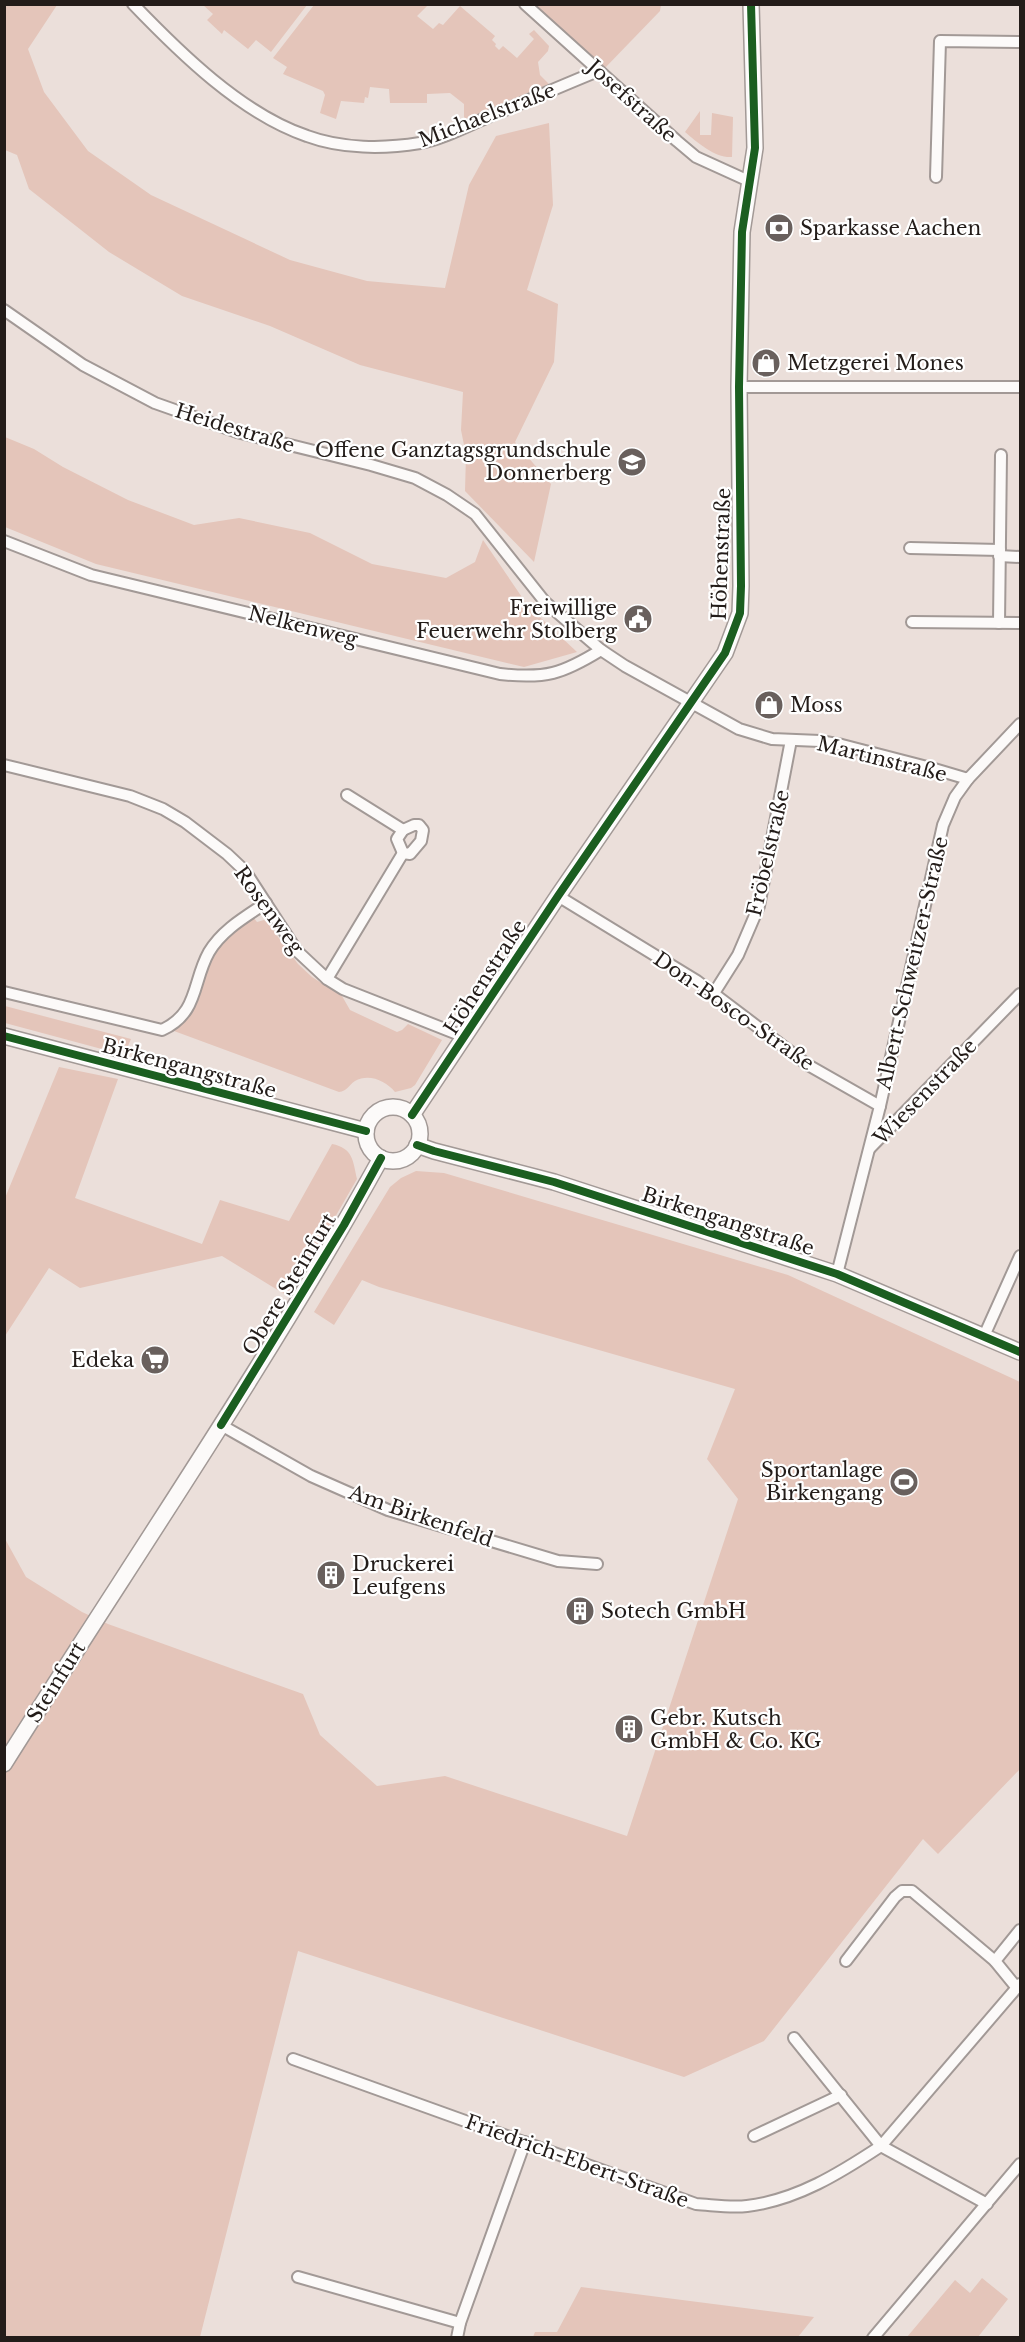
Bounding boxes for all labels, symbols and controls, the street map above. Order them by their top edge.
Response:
street label: Josefstraße [580,53,681,147]
street label: Michaelstraße [415,78,559,152]
bank icon: Sparkasse Aachen [763,212,795,244]
place label: Sparkasse Aachen [800,216,981,240]
shop icon: Metzgerei Mones [750,347,782,379]
place label: Metzgerei Mones [787,351,964,375]
street label: Heidestraße [172,398,298,458]
place label: Offene Ganztagsgrundschule Donnerberg [315,438,612,485]
school or university icon: Offene Ganztagsgrundschule Donnerberg [616,446,648,478]
street label: Höhenstraße [707,487,735,621]
place label: Freiwillige Feuerwehr Stolberg [416,596,618,643]
street label: Nelkenweg [246,601,361,651]
public building icon: Freiwillige Feuerwehr Stolberg [622,603,654,635]
shop icon: Moss [753,689,785,721]
place label: Moss [790,693,843,717]
street label: Martinstraße [815,731,949,787]
street label: Fröbelstraße [742,787,794,919]
street label: Albert-Schweitzer-Straße [871,834,953,1093]
street label: Rosenweg [229,861,309,959]
street label: Höhenstraße [439,915,531,1039]
street label: Don-Bosco-Straße [649,947,819,1075]
street label: Birkengangstraße [99,1033,279,1103]
street label: Wiesenstraße [868,1034,982,1151]
street label: Birkengangstraße [639,1182,817,1260]
street label: Obere Steinfurt [237,1208,341,1359]
supermarket icon: Edeka [139,1344,171,1376]
place label: Edeka [71,1348,135,1372]
place label: Sportanlage Birkengang [761,1458,884,1505]
sports icon: Sportanlage Birkengang [888,1466,920,1498]
street label: Am Birkenfeld [345,1480,496,1552]
place label: Druckerei Leufgens [352,1552,454,1599]
building icon: Druckerei Leufgens [315,1559,347,1591]
building icon: Sotech GmbH [564,1595,596,1627]
place label: Sotech GmbH [601,1599,746,1623]
street label: Steinfurt [22,1637,91,1727]
place label: Gebr. Kutsch GmbH & Co. KG [650,1706,821,1753]
building icon: Gebr. Kutsch GmbH & Co. KG [613,1713,645,1745]
street label: Friedrich-Ebert-Straße [462,2109,692,2213]

